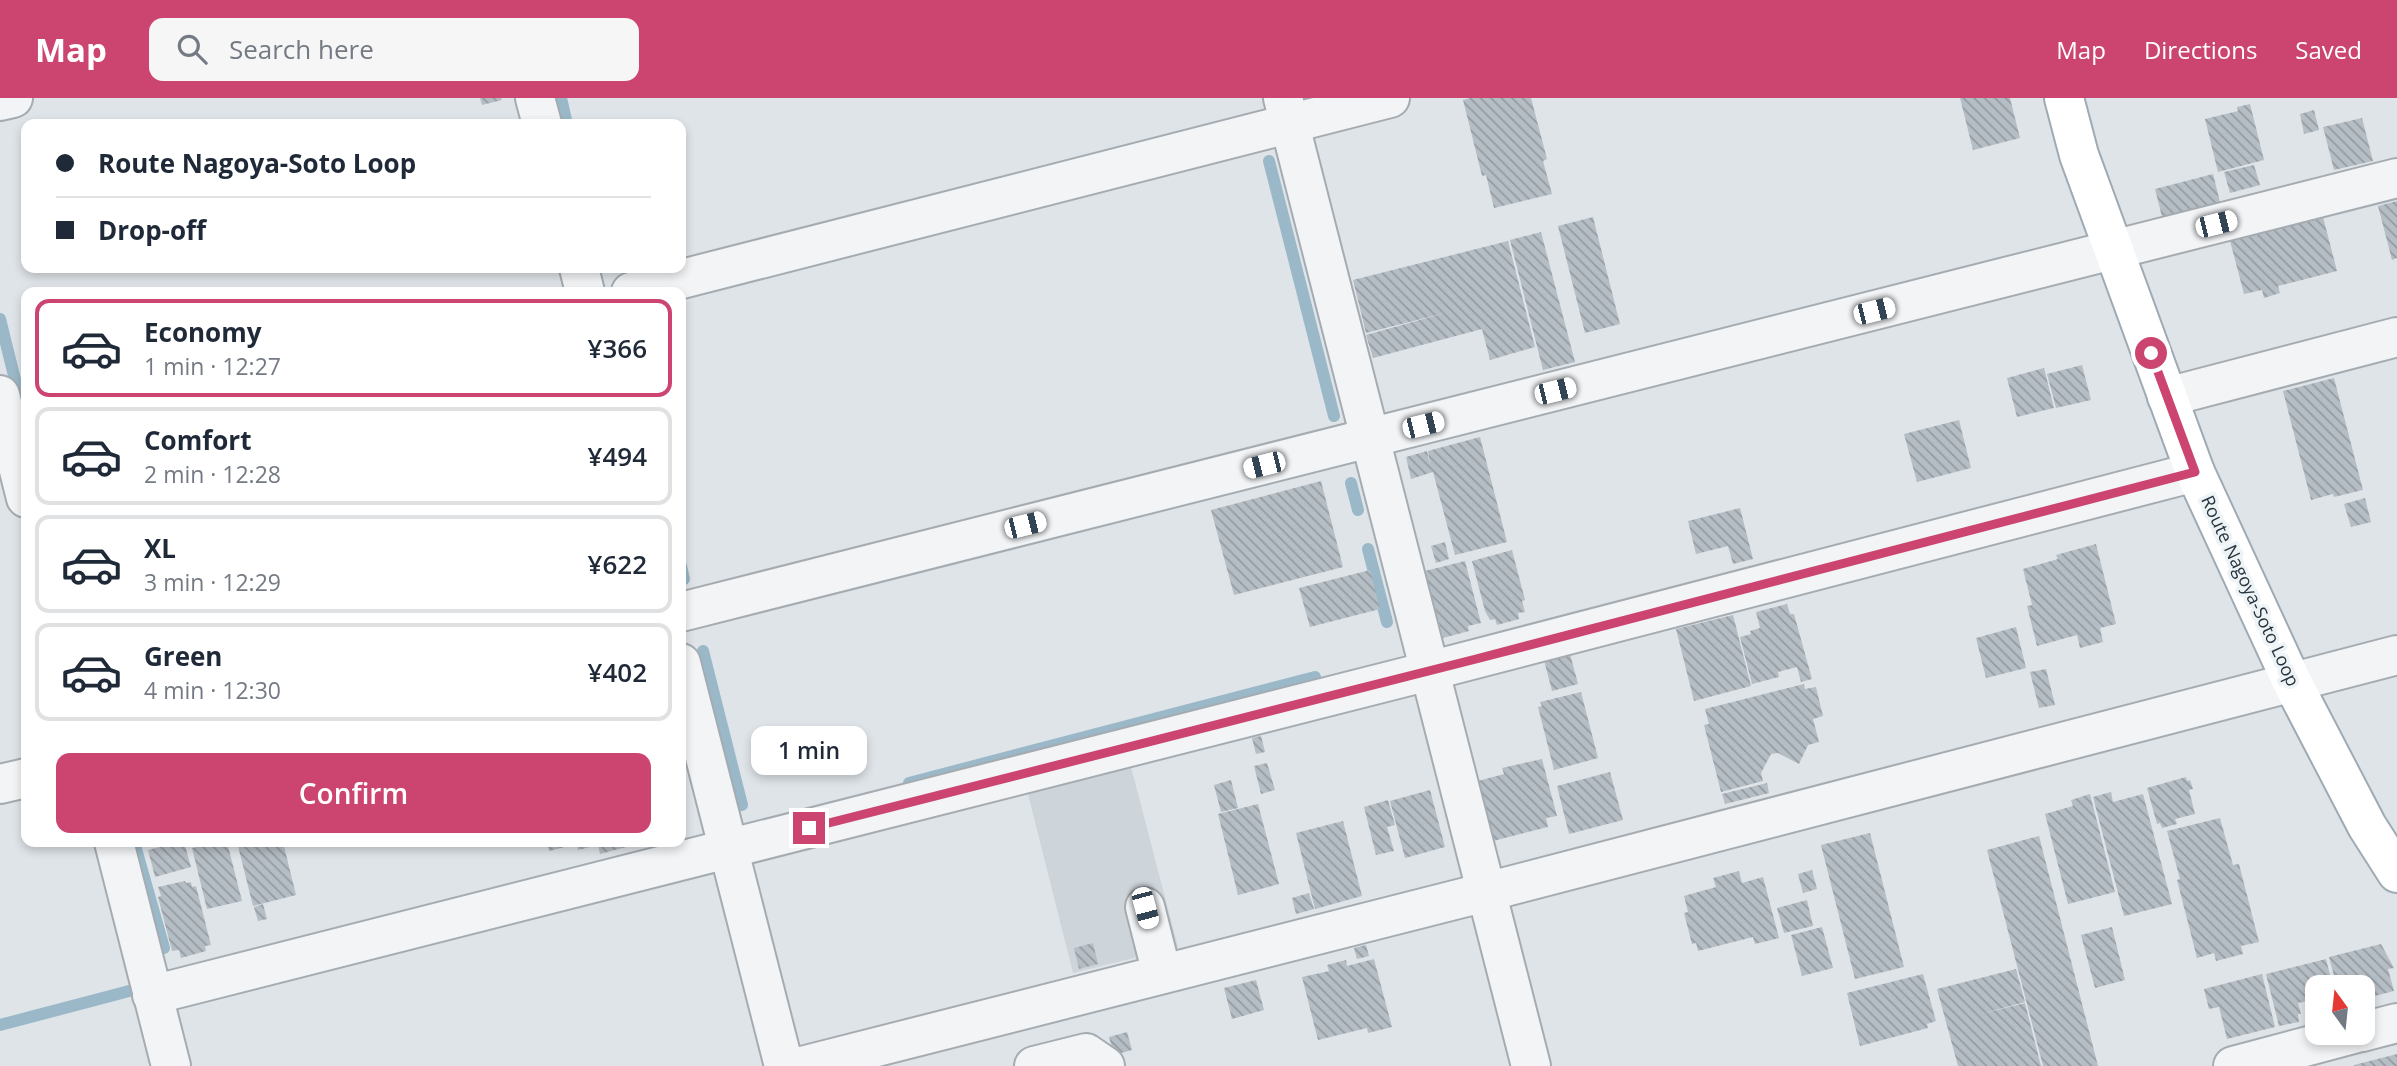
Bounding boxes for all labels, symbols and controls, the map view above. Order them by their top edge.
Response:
search box [149,18,639,81]
text: Map [35,27,107,72]
icon: search [173,30,211,68]
text: Search here [229,31,374,67]
text: Map [2056,33,2106,66]
text: Directions [2144,33,2257,66]
text: Saved [2295,33,2362,66]
text: Route Nagoya-Soto Loop [98,145,416,181]
car [2194,209,2239,239]
text: Drop-off [98,212,206,248]
car [1852,296,1897,326]
text: Economy [144,314,262,350]
icon: car [60,317,123,380]
text: ¥366 [588,330,647,366]
route start [2135,337,2167,369]
text: 1 min · 12:27 [144,350,281,382]
car [1533,376,1578,406]
car [1401,410,1446,440]
text: Comfort [144,422,251,458]
icon: car [60,425,123,488]
text: ¥494 [588,438,647,474]
car [1242,450,1287,480]
text: 2 min · 12:28 [144,458,281,490]
street label: Route Nagoya-Soto Loop [2196,491,2306,690]
car [1003,510,1048,540]
text: XL [144,530,176,566]
icon: car [60,533,123,596]
text: ¥622 [588,546,647,582]
text: 3 min · 12:29 [144,566,281,598]
text: Green [144,638,222,674]
icon: car [60,641,123,704]
text: ¥402 [588,654,647,690]
text: 4 min · 12:30 [144,674,281,706]
callout: 1 min [751,726,867,776]
text: 1 min [778,734,840,766]
button: Confirm [56,753,651,833]
route end [793,812,825,844]
car [1130,885,1161,931]
north arrow [2305,975,2375,1045]
map controls [2305,975,2375,1045]

